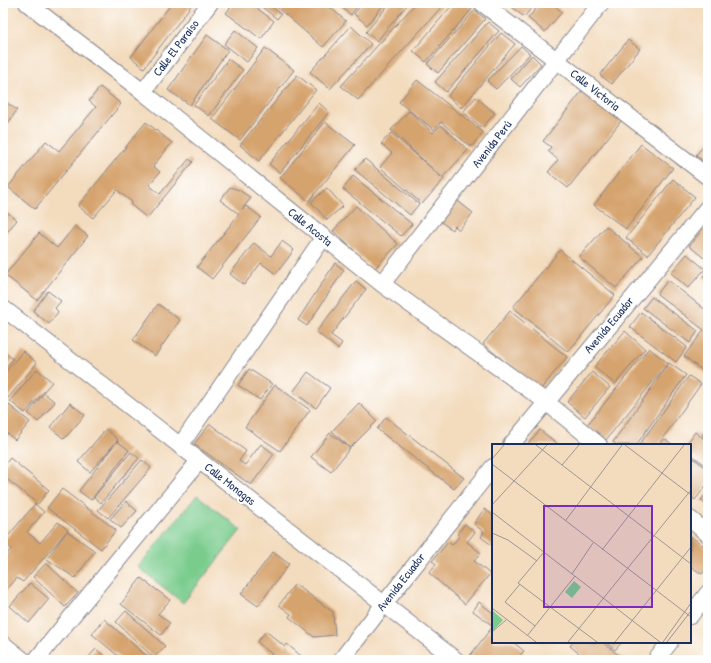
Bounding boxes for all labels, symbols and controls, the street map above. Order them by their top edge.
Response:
street label: Calle El Paraiso [149,16,203,80]
street label: Calle Victoria [567,65,624,115]
street label: Avenida Perú [468,116,516,171]
street label: Calle Acosta [284,203,336,250]
street label: Avenida Ecuador [580,292,638,357]
inset map [492,444,691,643]
street label: Calle Monagas [201,458,260,509]
street label: Avenida Ecuador [373,549,429,614]

